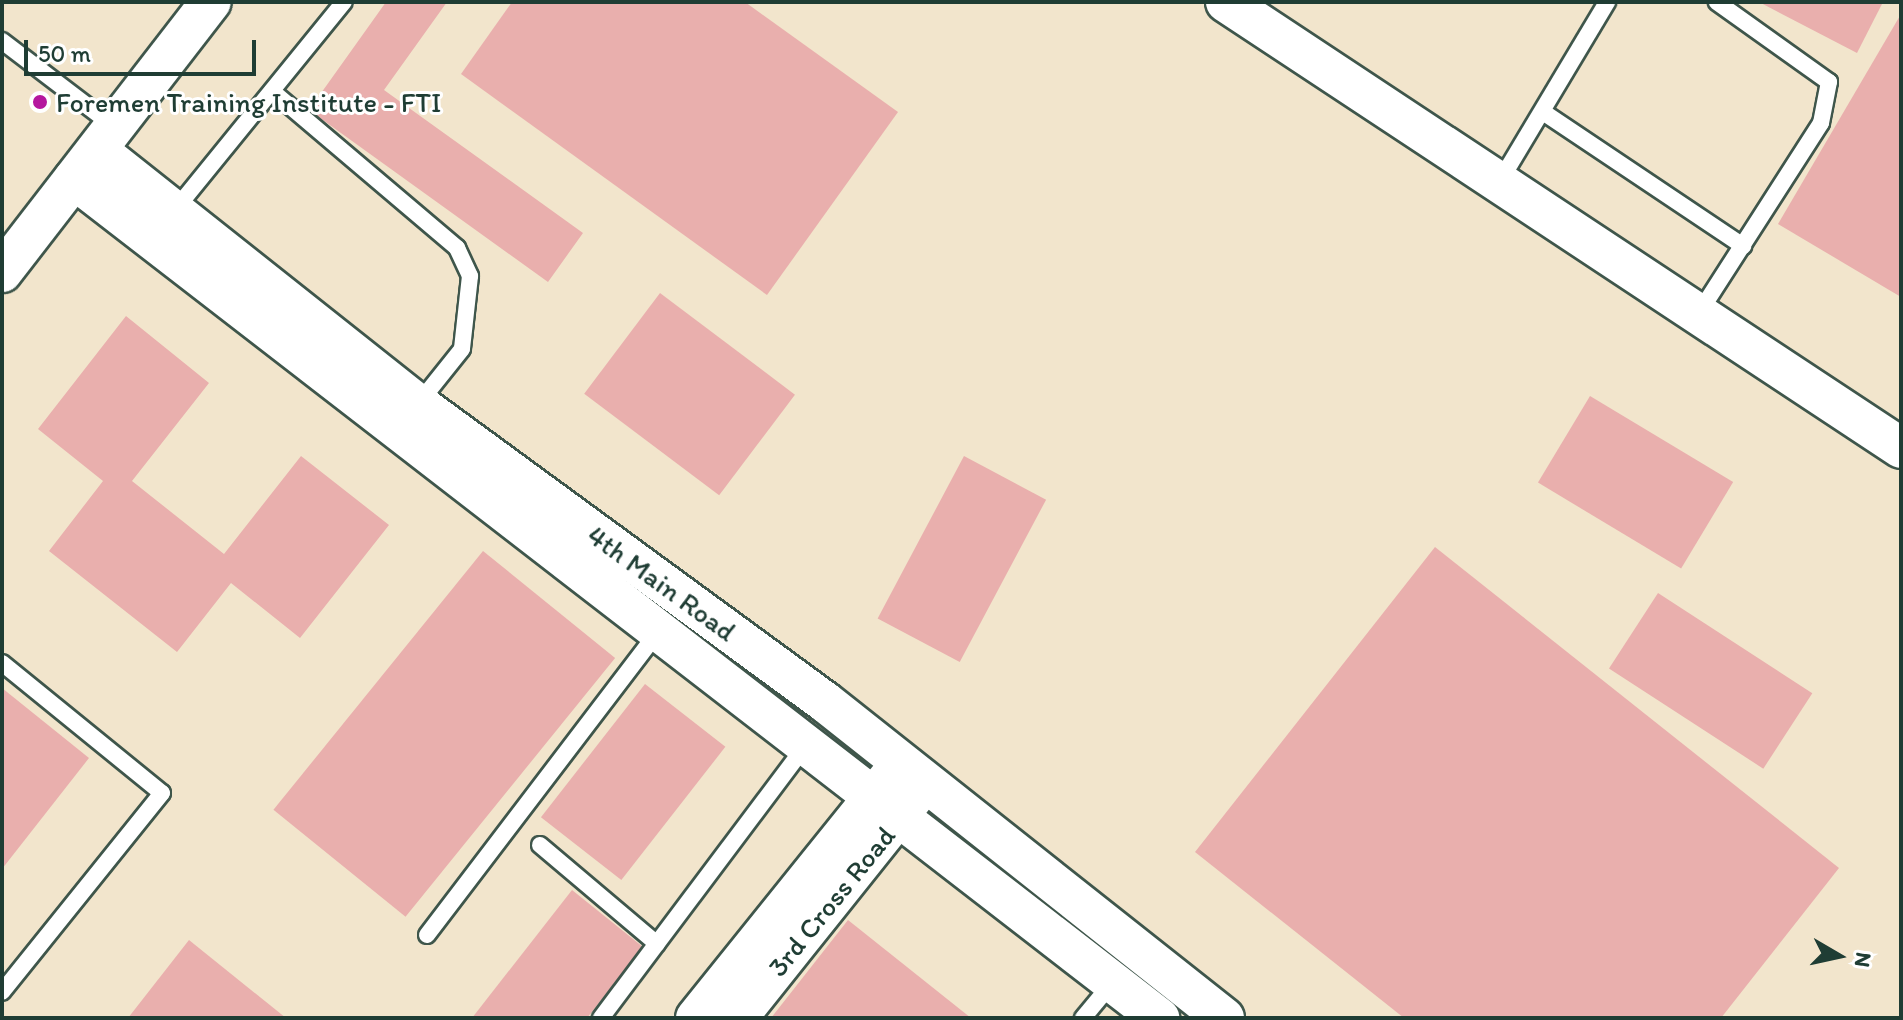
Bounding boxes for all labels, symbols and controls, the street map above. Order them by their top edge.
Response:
scale bar [28,24,260,74]
text: 50 m [38,39,91,68]
place label: Foremen Training Institute - FTI [56,85,442,119]
marker: Foremen Training Institute - FTI [31,93,49,111]
street label: 4th Main Road [582,518,742,648]
street label: 3rd Cross Road [761,820,901,982]
north arrow [1799,916,1879,996]
text: N [1849,950,1878,969]

